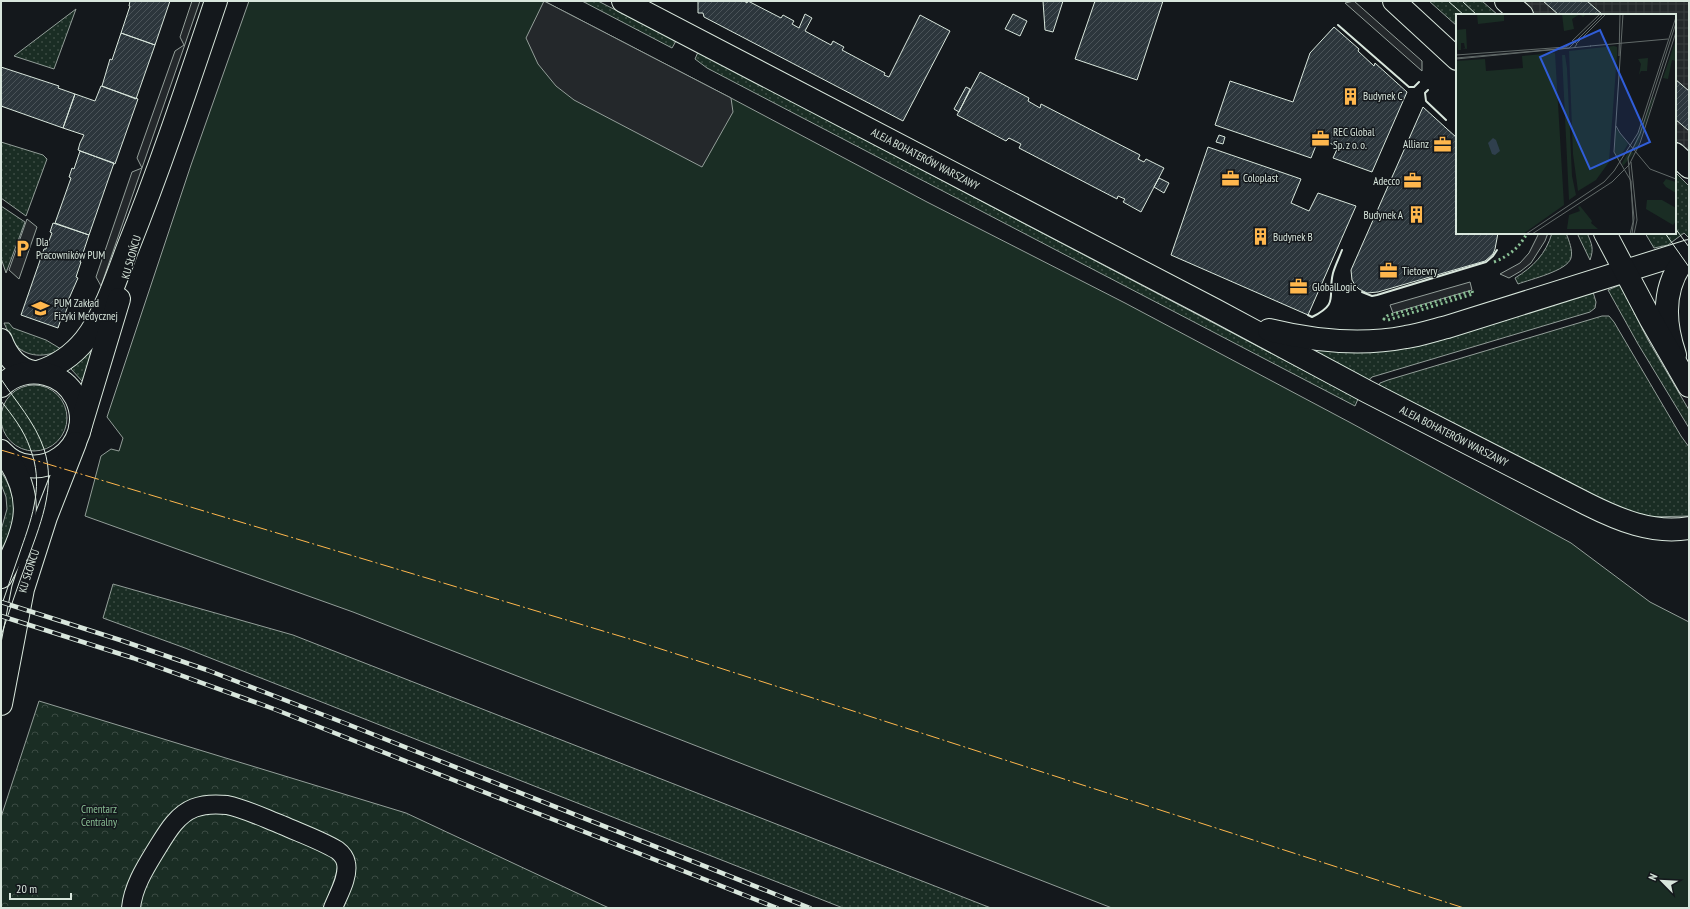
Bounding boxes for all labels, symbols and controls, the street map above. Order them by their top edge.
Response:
inset map [1456,14,1676,234]
building icon: Budynek C [1340,86,1360,106]
place label: Budynek C [1363,89,1403,103]
street label: ALEJA BOHATERÓW WARSZAWY [869,125,982,193]
place label: REC Global Sp. z o. o. [1333,125,1375,152]
office icon: REC Global Sp. z o. o. [1310,128,1330,148]
office icon: Allianz [1432,134,1452,154]
place label: Allianz [1403,137,1429,151]
office icon: Coloplast [1220,168,1240,188]
place label: Coloplast [1243,171,1278,185]
office icon: Adecco [1403,171,1423,191]
place label: Adecco [1373,174,1400,188]
building icon: Budynek A [1406,205,1426,225]
place label: Budynek A [1364,208,1404,222]
building icon: Budynek B [1250,227,1270,247]
place label: Budynek B [1273,230,1313,244]
street label: KU SŁOŃCU [118,233,144,281]
place label: Dla Pracowników PUM [36,235,105,262]
parking icon: Dla Pracowników PUM [13,238,33,258]
office icon: Tietoevry [1379,261,1399,281]
place label: Tietoevry [1402,264,1438,278]
office icon: GlobalLogic [1289,277,1309,297]
place label: GlobalLogic [1312,280,1356,294]
place label: PUM Zakład Fizyki Medycznej [54,296,118,323]
school or university icon: PUM Zakład Fizyki Medycznej [31,299,51,319]
street label: ALEJA BOHATERÓW WARSZAWY [1397,402,1511,470]
street label: KU SŁOŃCU [15,547,42,594]
park label: Cmentarz Centralny [81,802,118,829]
north arrow [1642,861,1682,901]
text: N [1645,871,1660,882]
scale bar [10,875,71,901]
text: 20 m [16,881,37,896]

